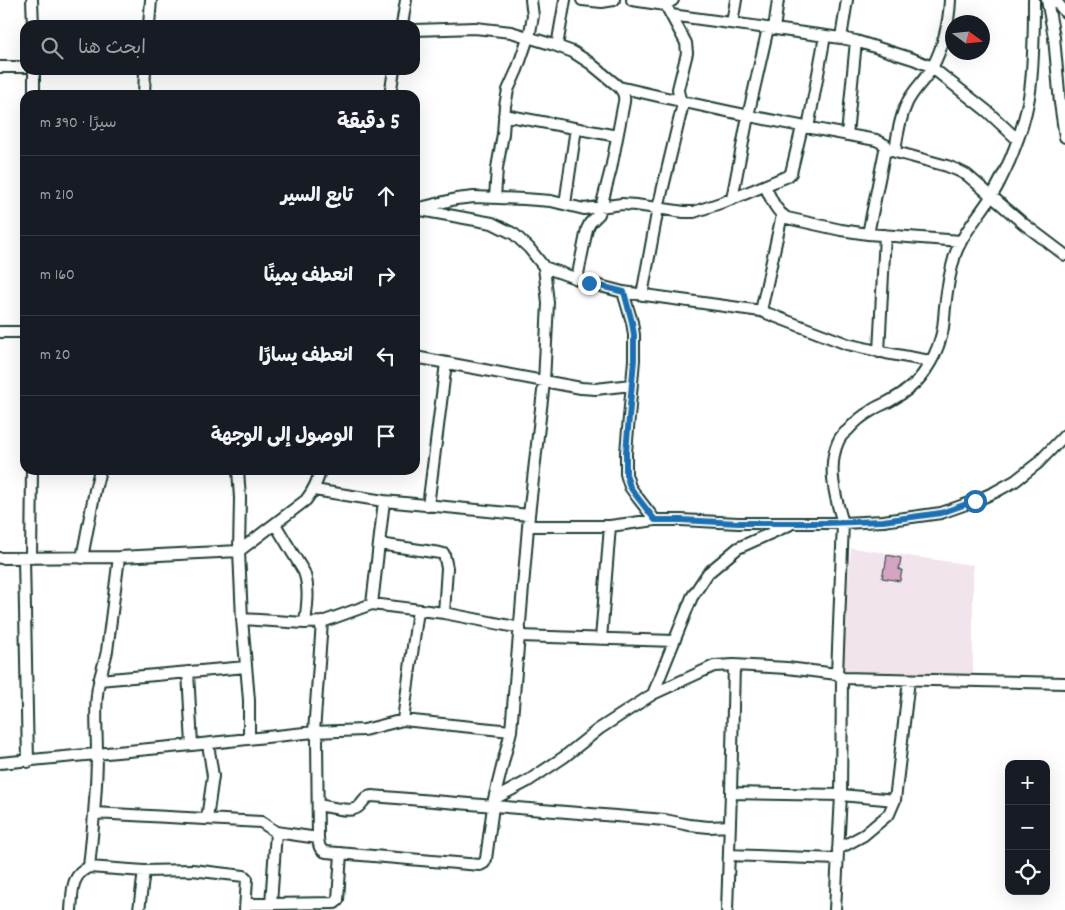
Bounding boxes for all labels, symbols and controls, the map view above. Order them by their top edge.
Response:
north arrow [945,15,990,60]
search box [20,20,420,75]
icon: search [38,34,66,62]
text: ابحث هنا [78,36,146,63]
text: 5 دقيقة [337,109,400,139]
text: سيرًا · 390 m [40,112,117,135]
icon: ahead [372,182,400,210]
text: 210 m [40,184,74,207]
text: تابع السير [281,184,353,211]
icon: right [372,262,400,290]
text: 160 m [40,264,75,287]
text: انعطف يمينًا [264,264,353,291]
route end [578,272,601,295]
icon: left [372,342,400,370]
text: 20 m [40,344,70,367]
text: انعطف يسارًا [259,344,353,371]
icon: arrive [372,422,400,450]
text: الوصول إلى الوجهة [211,424,353,451]
route start [964,490,987,513]
map controls [1005,760,1050,895]
button: + [1005,760,1050,805]
button: − [1005,805,1050,850]
button: locate [1005,850,1050,895]

